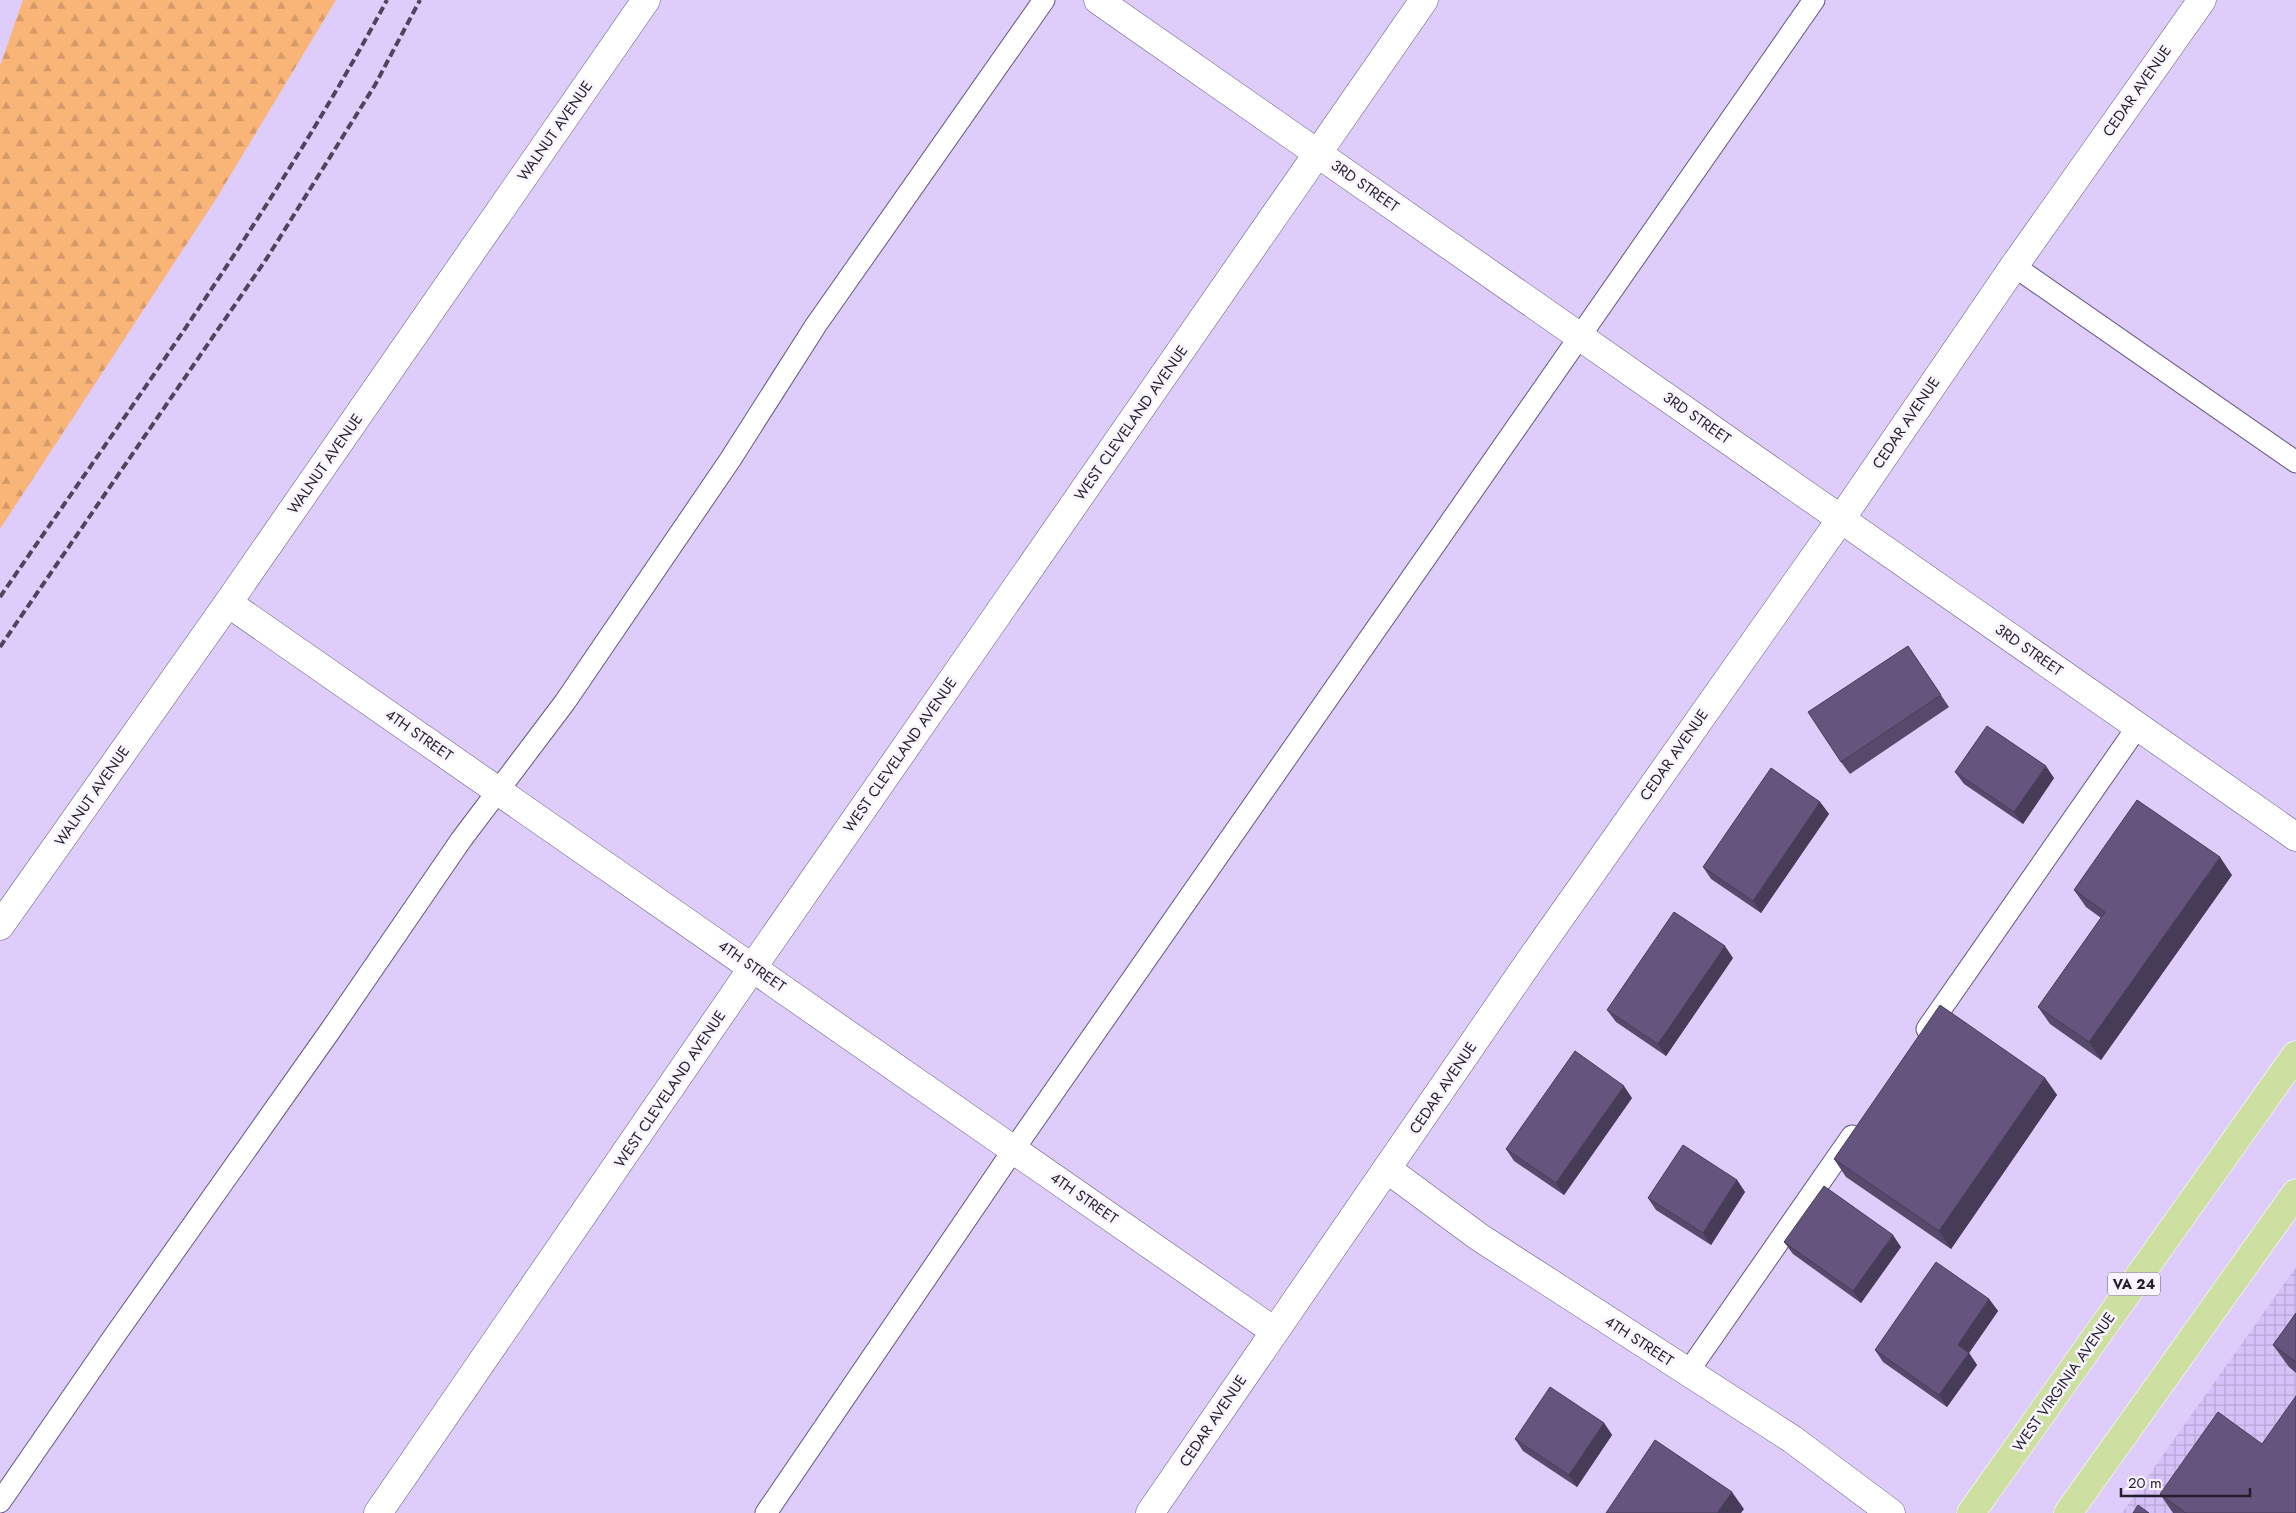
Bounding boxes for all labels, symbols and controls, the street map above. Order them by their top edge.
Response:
street label: CEDAR AVENUE [2097,41,2177,141]
street label: WALNUT AVENUE [512,76,598,186]
street label: 3RD STREET [1327,155,1403,217]
street label: WEST CLEVELAND AVENUE [1069,341,1193,505]
street label: CEDAR AVENUE [1867,373,1945,473]
street label: 3RD STREET [1659,387,1735,449]
street label: WALNUT AVENUE [282,409,368,519]
street label: 3RD STREET [1991,619,2067,681]
street label: WEST CLEVELAND AVENUE [838,673,962,837]
street label: 4TH STREET [381,704,457,766]
street label: CEDAR AVENUE [1634,705,1714,805]
street label: WALNUT AVENUE [49,741,135,851]
street label: 4TH STREET [714,935,790,997]
street label: WEST CLEVELAND AVENUE [609,1006,731,1172]
street label: CEDAR AVENUE [1404,1038,1482,1138]
street label: 4TH STREET [1046,1167,1122,1229]
road number: VA 24 [2108,1272,2160,1296]
street label: WEST VIRGINIA AVENUE [2007,1308,2121,1456]
street label: 4TH STREET [1600,1311,1678,1371]
street label: CEDAR AVENUE [1174,1371,1252,1471]
scale bar [2121,1466,2250,1498]
text: 20 m [2128,1472,2162,1494]

